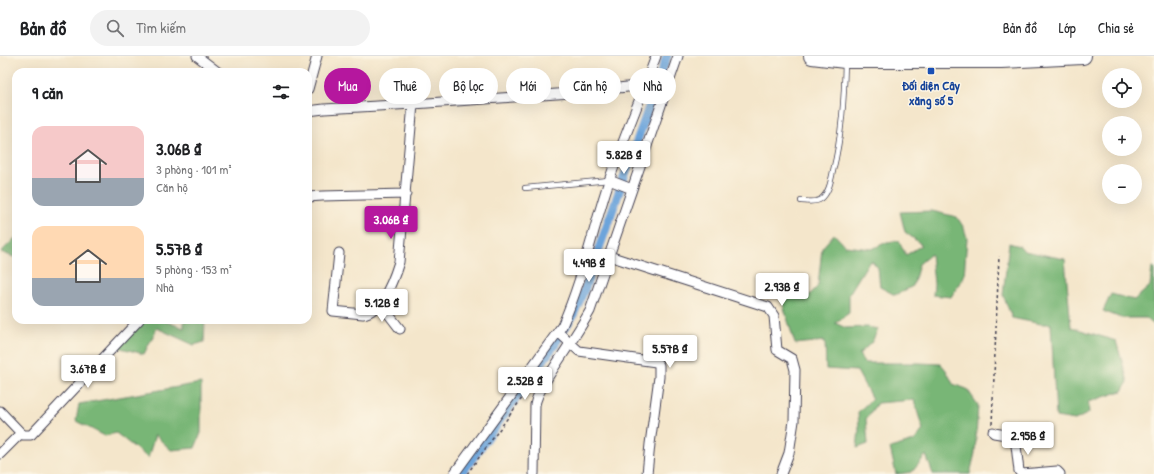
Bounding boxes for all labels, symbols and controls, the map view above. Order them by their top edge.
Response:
search box [90,10,370,46]
text: Bản đồ [20,15,66,41]
icon: search [104,17,126,39]
text: Tìm kiếm [136,17,186,38]
text: Bản đồ [1003,18,1037,37]
text: Lớp [1059,18,1076,37]
text: Chia sẻ [1098,18,1134,37]
marker: Đối diện Cây xăng số 5 [926,66,936,76]
chip: Mua [324,68,371,104]
chip: Thuê [379,68,431,104]
chip: Bộ lọc [439,68,498,104]
chip: Mới [506,68,551,104]
chip: Căn hộ [559,68,621,104]
chip: Nhà [629,68,676,104]
map controls [1102,68,1142,204]
button: locate [1102,68,1142,108]
place label: Đối diện Cây xăng số 5 [902,76,961,110]
text: 9 căn [32,81,63,104]
icon: filters [270,81,292,103]
button: + [1102,116,1142,156]
text: 3.06B ₫ [156,137,202,160]
pin: 5.82B ₫ [587,141,661,175]
icon: home [64,142,112,190]
text: 5.82B ₫ [606,145,642,163]
text: 3 phòng · 101 m² [156,160,231,178]
button: − [1102,164,1142,204]
text: Căn hộ [156,178,188,196]
pin: 3.06B ₫ [354,206,428,240]
text: 3.06B ₫ [374,210,408,228]
text: 5.57B ₫ [156,237,202,260]
icon: home [64,242,112,290]
pin: 4.49B ₫ [552,249,626,283]
text: 4.49B ₫ [573,253,605,271]
text: 5 phòng · 153 m² [156,260,232,278]
pin: 2.93B ₫ [745,273,819,307]
text: 2.93B ₫ [765,277,799,295]
text: Nhà [156,278,173,296]
pin: 5.12B ₫ [345,289,419,323]
text: 5.12B ₫ [365,293,399,311]
pin: 5.57B ₫ [633,335,707,369]
text: 5.57B ₫ [652,339,688,357]
pin: 3.67B ₫ [51,355,125,389]
text: 3.67B ₫ [70,359,106,377]
pin: 2.52B ₫ [488,367,562,401]
text: 2.52B ₫ [507,371,543,389]
pin: 2.95B ₫ [991,422,1065,456]
text: 2.95B ₫ [1011,426,1045,444]

